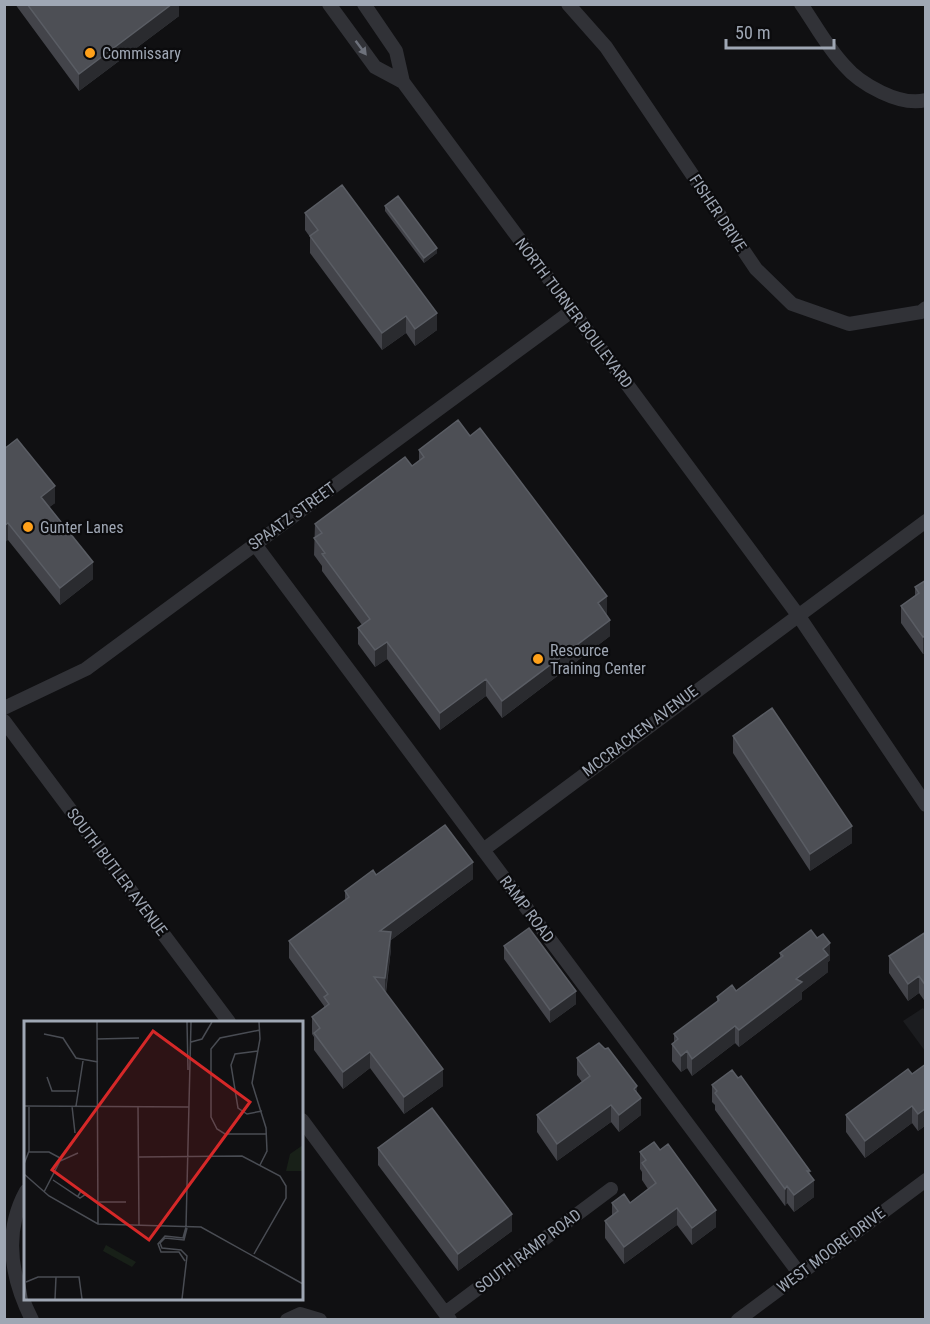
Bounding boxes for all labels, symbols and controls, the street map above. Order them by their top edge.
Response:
scale bar [726,12,834,50]
text: 50 m [735,22,770,43]
one-way arrow [355,41,367,56]
place label: Commissary [102,44,181,63]
marker: Commissary [83,46,97,60]
street label: FISHER DRIVE [685,171,751,255]
street label: NORTH TURNER BOULEVARD [511,234,637,392]
street label: SPAATZ STREET [245,478,339,554]
place label: Gunter Lanes [40,518,124,537]
marker: Gunter Lanes [21,520,35,534]
place label: Resource Training Center [550,641,646,678]
marker: Resource Training Center [531,652,545,666]
street label: MCCRACKEN AVENUE [579,681,701,781]
street label: SOUTH BUTLER AVENUE [63,804,171,940]
street label: RAMP ROAD [496,872,558,946]
inset map [24,1021,303,1300]
street label: WEST MOORE DRIVE [773,1203,889,1297]
street label: SOUTH RAMP ROAD [471,1205,585,1297]

